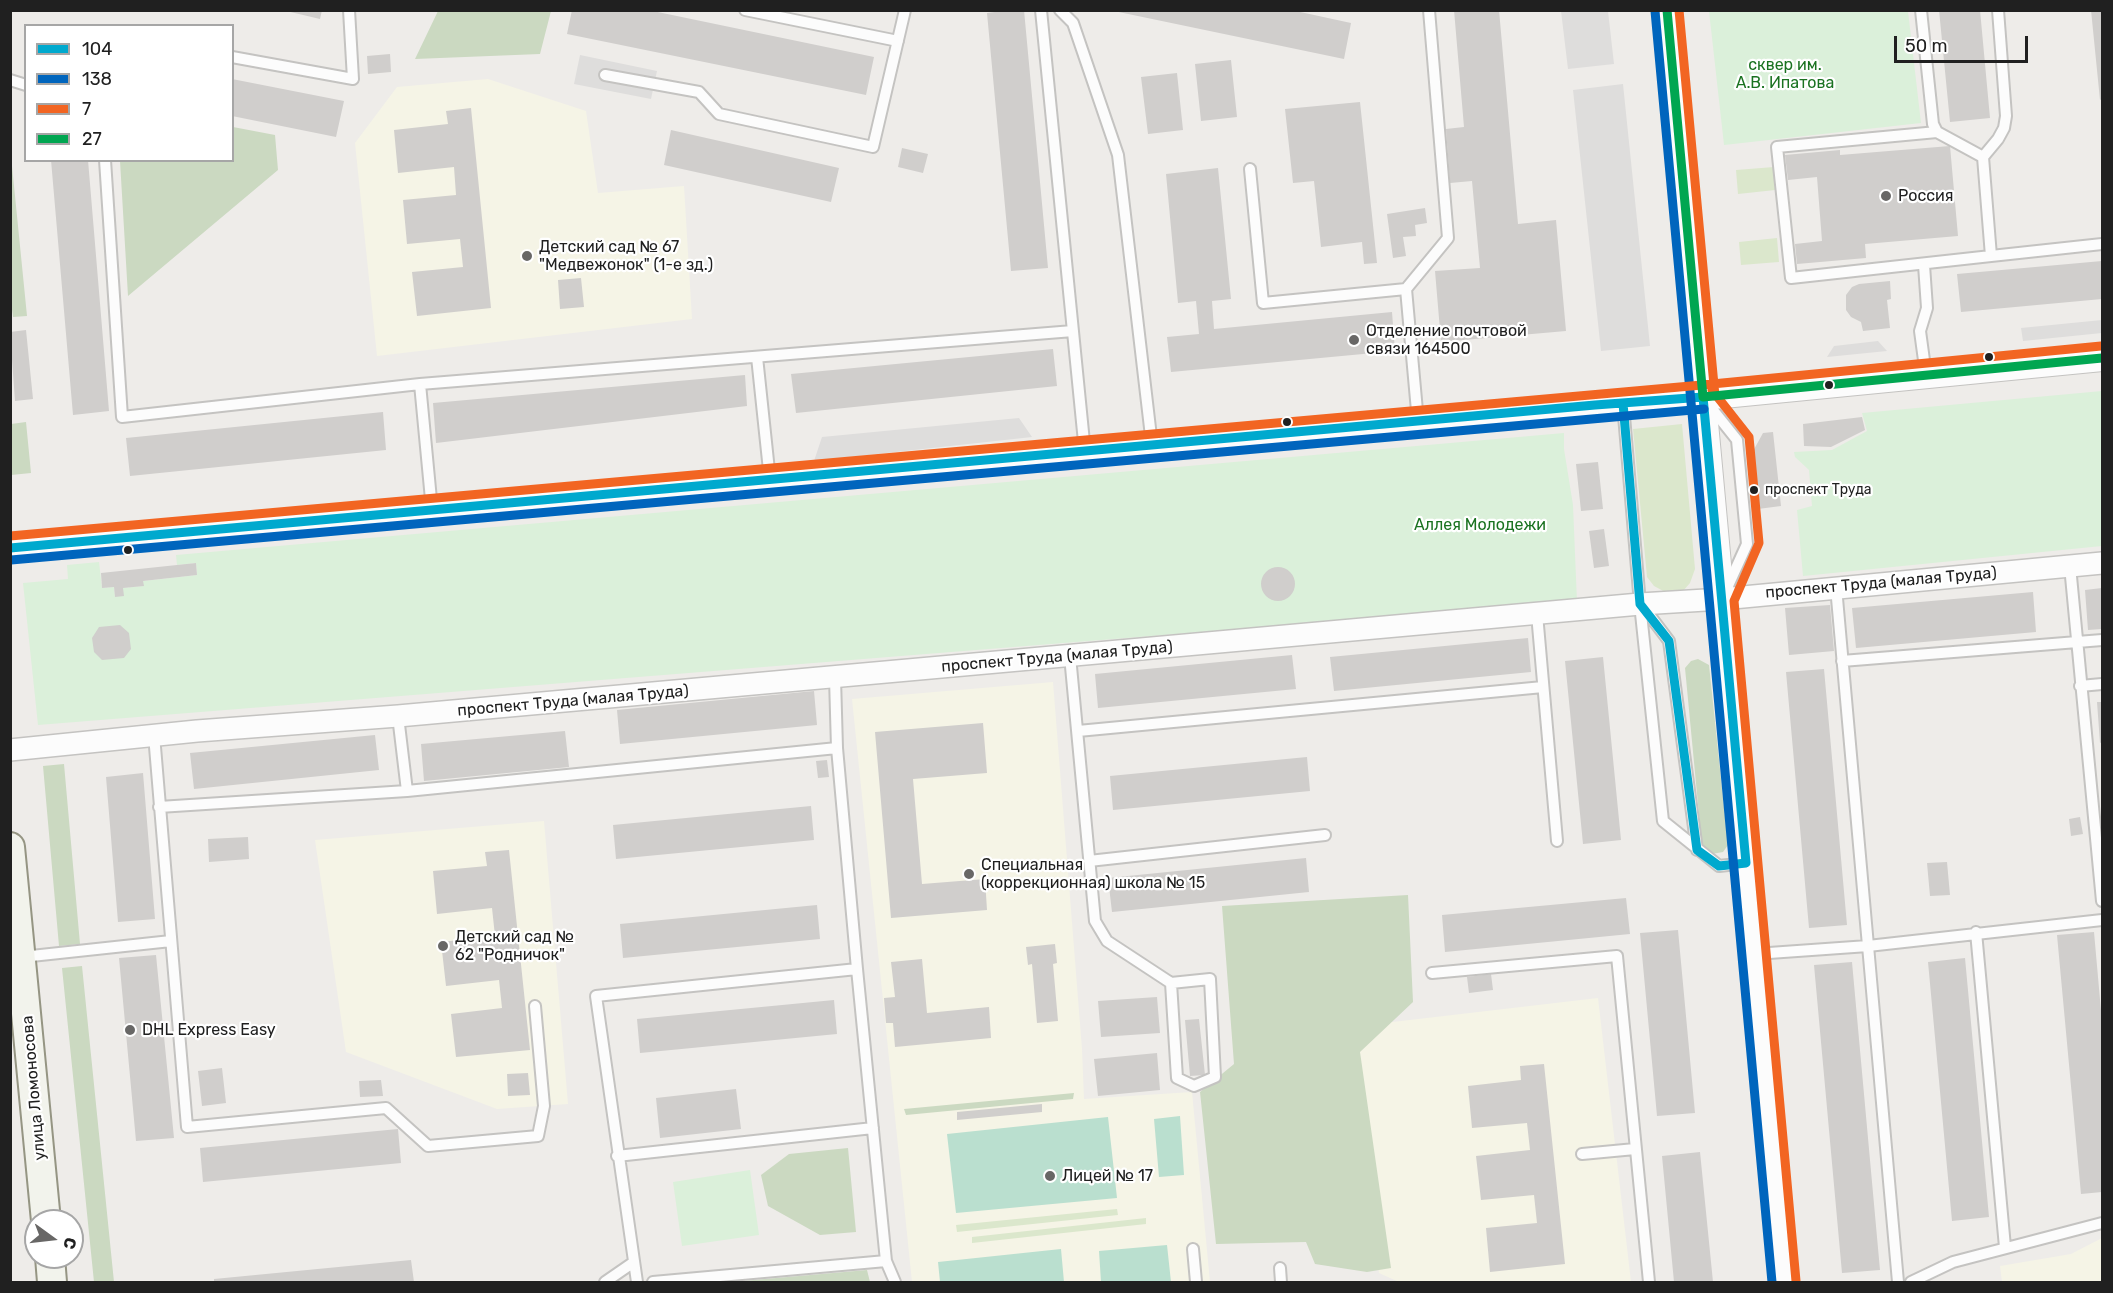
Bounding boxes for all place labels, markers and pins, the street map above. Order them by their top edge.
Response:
place label: Россия [1898,186,1954,206]
marker: Россия [1879,189,1893,203]
place label: Детский сад № 67 "Медвежонок" (1-е зд.) [539,237,713,275]
marker: Детский сад № 67 "Медвежонок" (1-е зд.) [520,249,534,263]
place label: Отделение почтовой связи 164500 [1366,321,1527,359]
marker: Отделение почтовой связи 164500 [1347,333,1361,347]
unlabelled marker [1983,351,1995,363]
unlabelled marker [1823,379,1835,391]
unlabelled marker [1281,416,1293,428]
place label: проспект Труда [1765,482,1872,498]
marker: проспект Труда [1748,484,1760,496]
unlabelled marker [122,544,134,556]
place label: Специальная (коррекционная) школа № 15 [981,855,1205,893]
marker: Специальная (коррекционная) школа № 15 [962,867,976,881]
place label: Детский сад № 62 "Родничок" [455,927,574,965]
marker: Детский сад № 62 "Родничок" [436,939,450,953]
place label: DHL Express Easy [142,1020,276,1040]
marker: DHL Express Easy [123,1023,137,1037]
place label: Лицей № 17 [1062,1166,1153,1186]
marker: Лицей № 17 [1043,1169,1057,1183]

